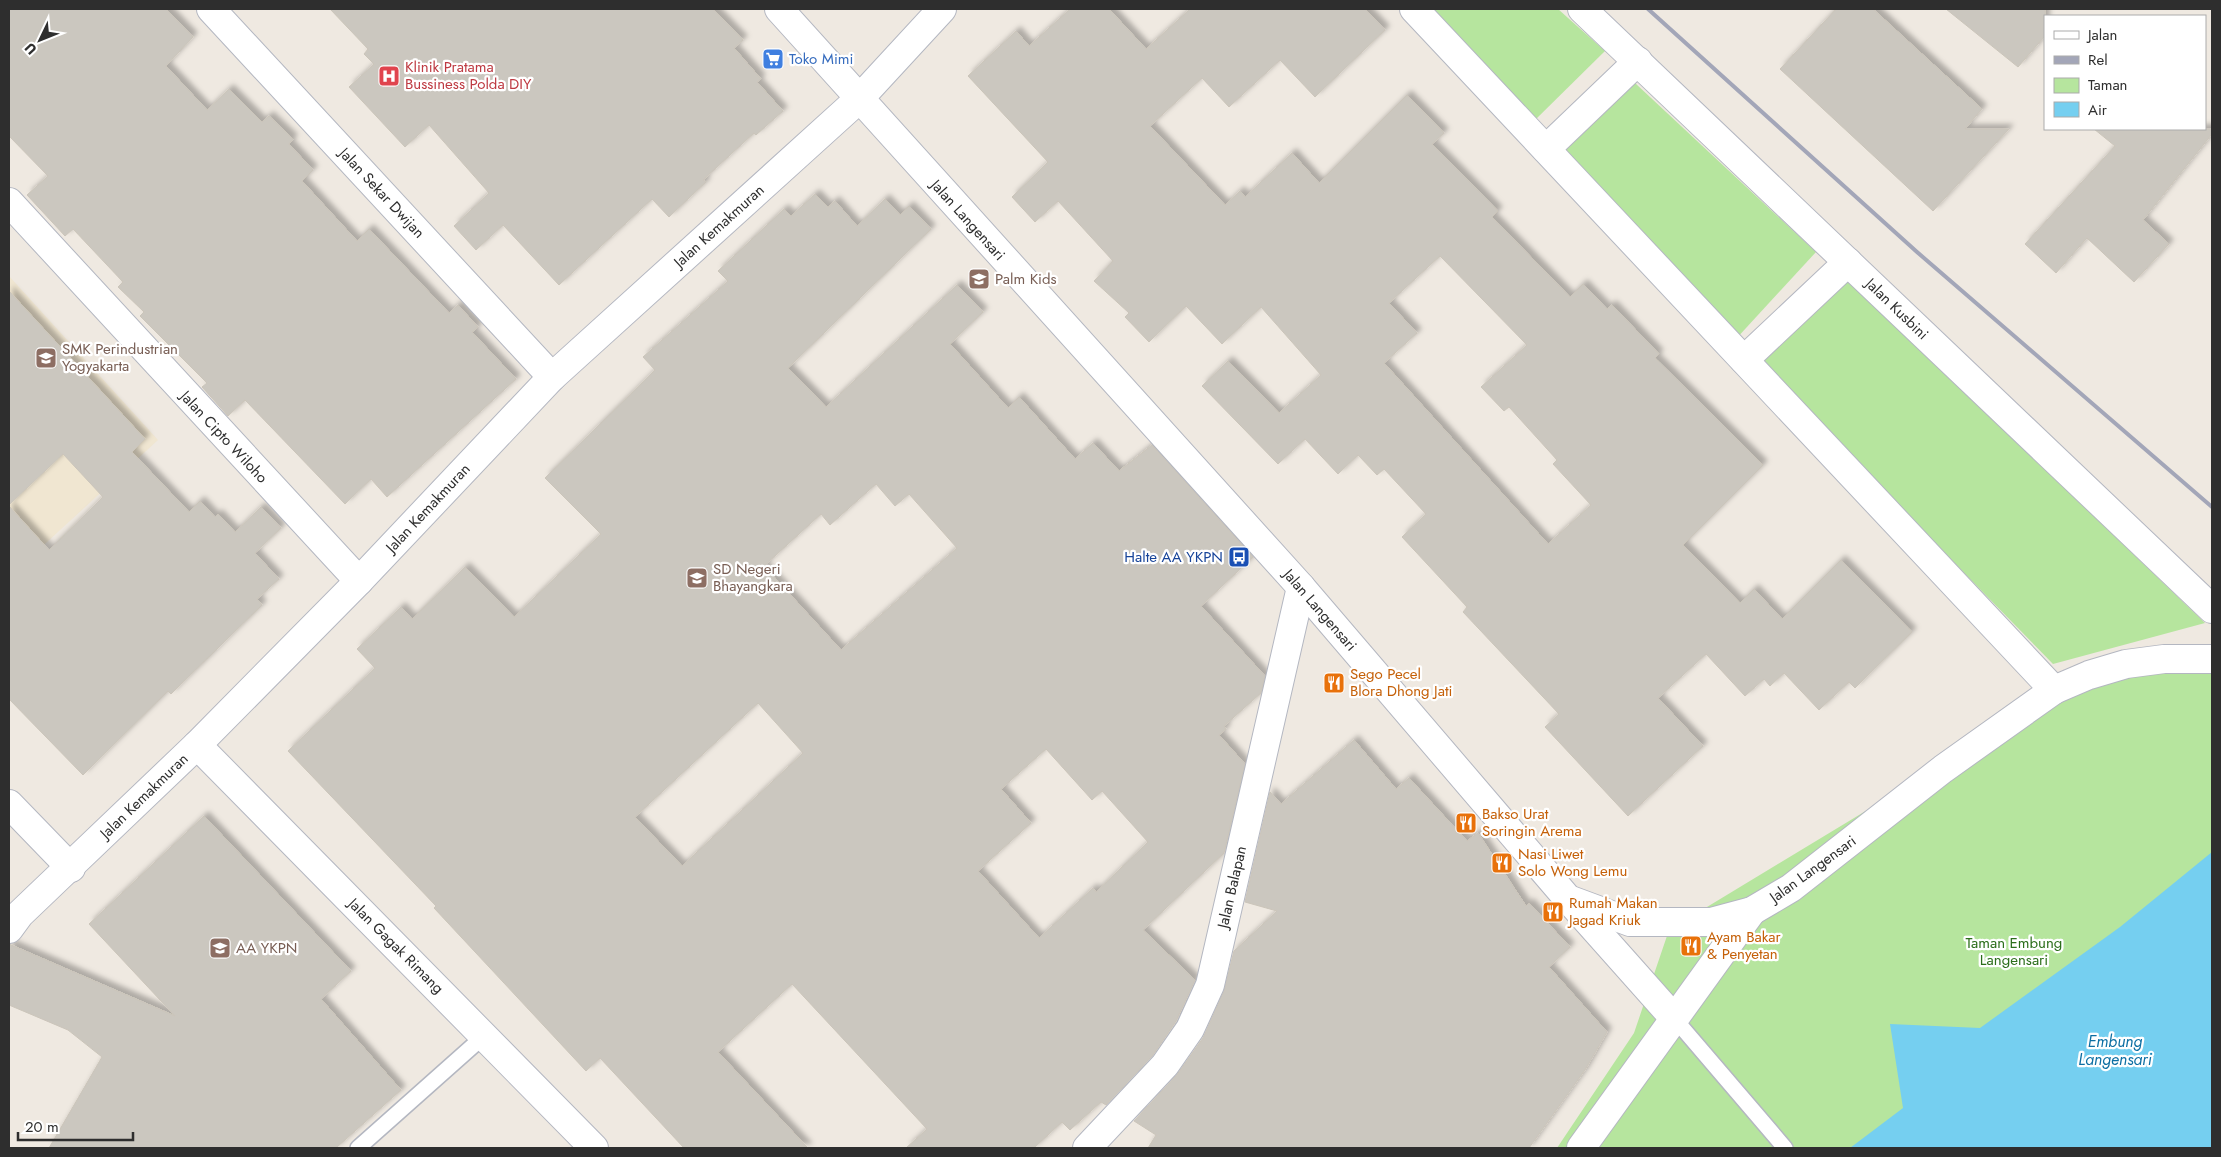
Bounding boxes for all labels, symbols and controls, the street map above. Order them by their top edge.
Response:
north arrow [15,15,65,65]
legend [2044,15,2206,130]
text: Jalan [2086,24,2117,46]
text: U [20,38,41,59]
supermarket icon: Toko Mimi [761,47,785,71]
place label: Toko Mimi [789,48,853,70]
text: Rel [2088,49,2108,71]
place label: Klinik Pratama Bussiness Polda DIY [405,56,532,95]
hospital icon: Klinik Pratama Bussiness Polda DIY [377,64,401,88]
text: Taman [2088,74,2127,96]
text: Air [2088,99,2108,121]
street label: Jalan Sekar Dwijan [333,141,430,243]
street label: Jalan Langensari [924,173,1010,265]
street label: Jalan Kemakmuran [667,179,769,274]
school or university icon: Palm Kids [967,267,991,291]
place label: Palm Kids [995,268,1057,290]
street label: Jalan Kusbini [1859,272,1933,345]
place label: SMK Perindustrian Yogyakarta [62,338,178,377]
school or university icon: SMK Perindustrian Yogyakarta [34,346,58,370]
street label: Jalan Cipto Wiloho [174,384,273,488]
street label: Jalan Kemakmuran [379,458,475,559]
bus stop icon: Halte AA YKPN [1227,545,1251,569]
place label: Halte AA YKPN [1124,546,1223,568]
place label: SD Negeri Bhayangkara [713,558,793,597]
street label: Jalan Langensari [1277,563,1362,656]
school or university icon: SD Negeri Bhayangkara [685,566,709,590]
place label: Sego Pecel Blora Dhong Jati [1350,663,1452,702]
restaurant icon: Sego Pecel Blora Dhong Jati [1322,671,1346,695]
street label: Jalan Kemakmuran [94,748,193,845]
place label: Bakso Urat Soringin Arema [1482,803,1582,842]
restaurant icon: Bakso Urat Soringin Arema [1454,811,1478,835]
street label: Jalan Langensari [1764,830,1861,909]
place label: Nasi Liwet Solo Wong Lemu [1518,843,1627,882]
street label: Jalan Balapan [1211,844,1252,932]
restaurant icon: Nasi Liwet Solo Wong Lemu [1490,851,1514,875]
street label: Jalan Gagak Rimang [342,892,449,999]
place label: Rumah Makan Jagad Kriuk [1567,892,1658,931]
restaurant icon: Rumah Makan Jagad Kriuk [1541,900,1565,924]
place label: Ayam Bakar & Penyetan [1707,926,1782,965]
park label: Taman Embung Langensari [1966,932,2062,971]
restaurant icon: Ayam Bakar & Penyetan [1679,934,1703,958]
school or university icon: AA YKPN [208,936,232,960]
place label: AA YKPN [236,937,298,959]
water label: Embung Langensari [2078,1030,2153,1071]
scale bar [18,1110,132,1142]
text: 20 m [25,1116,59,1138]

